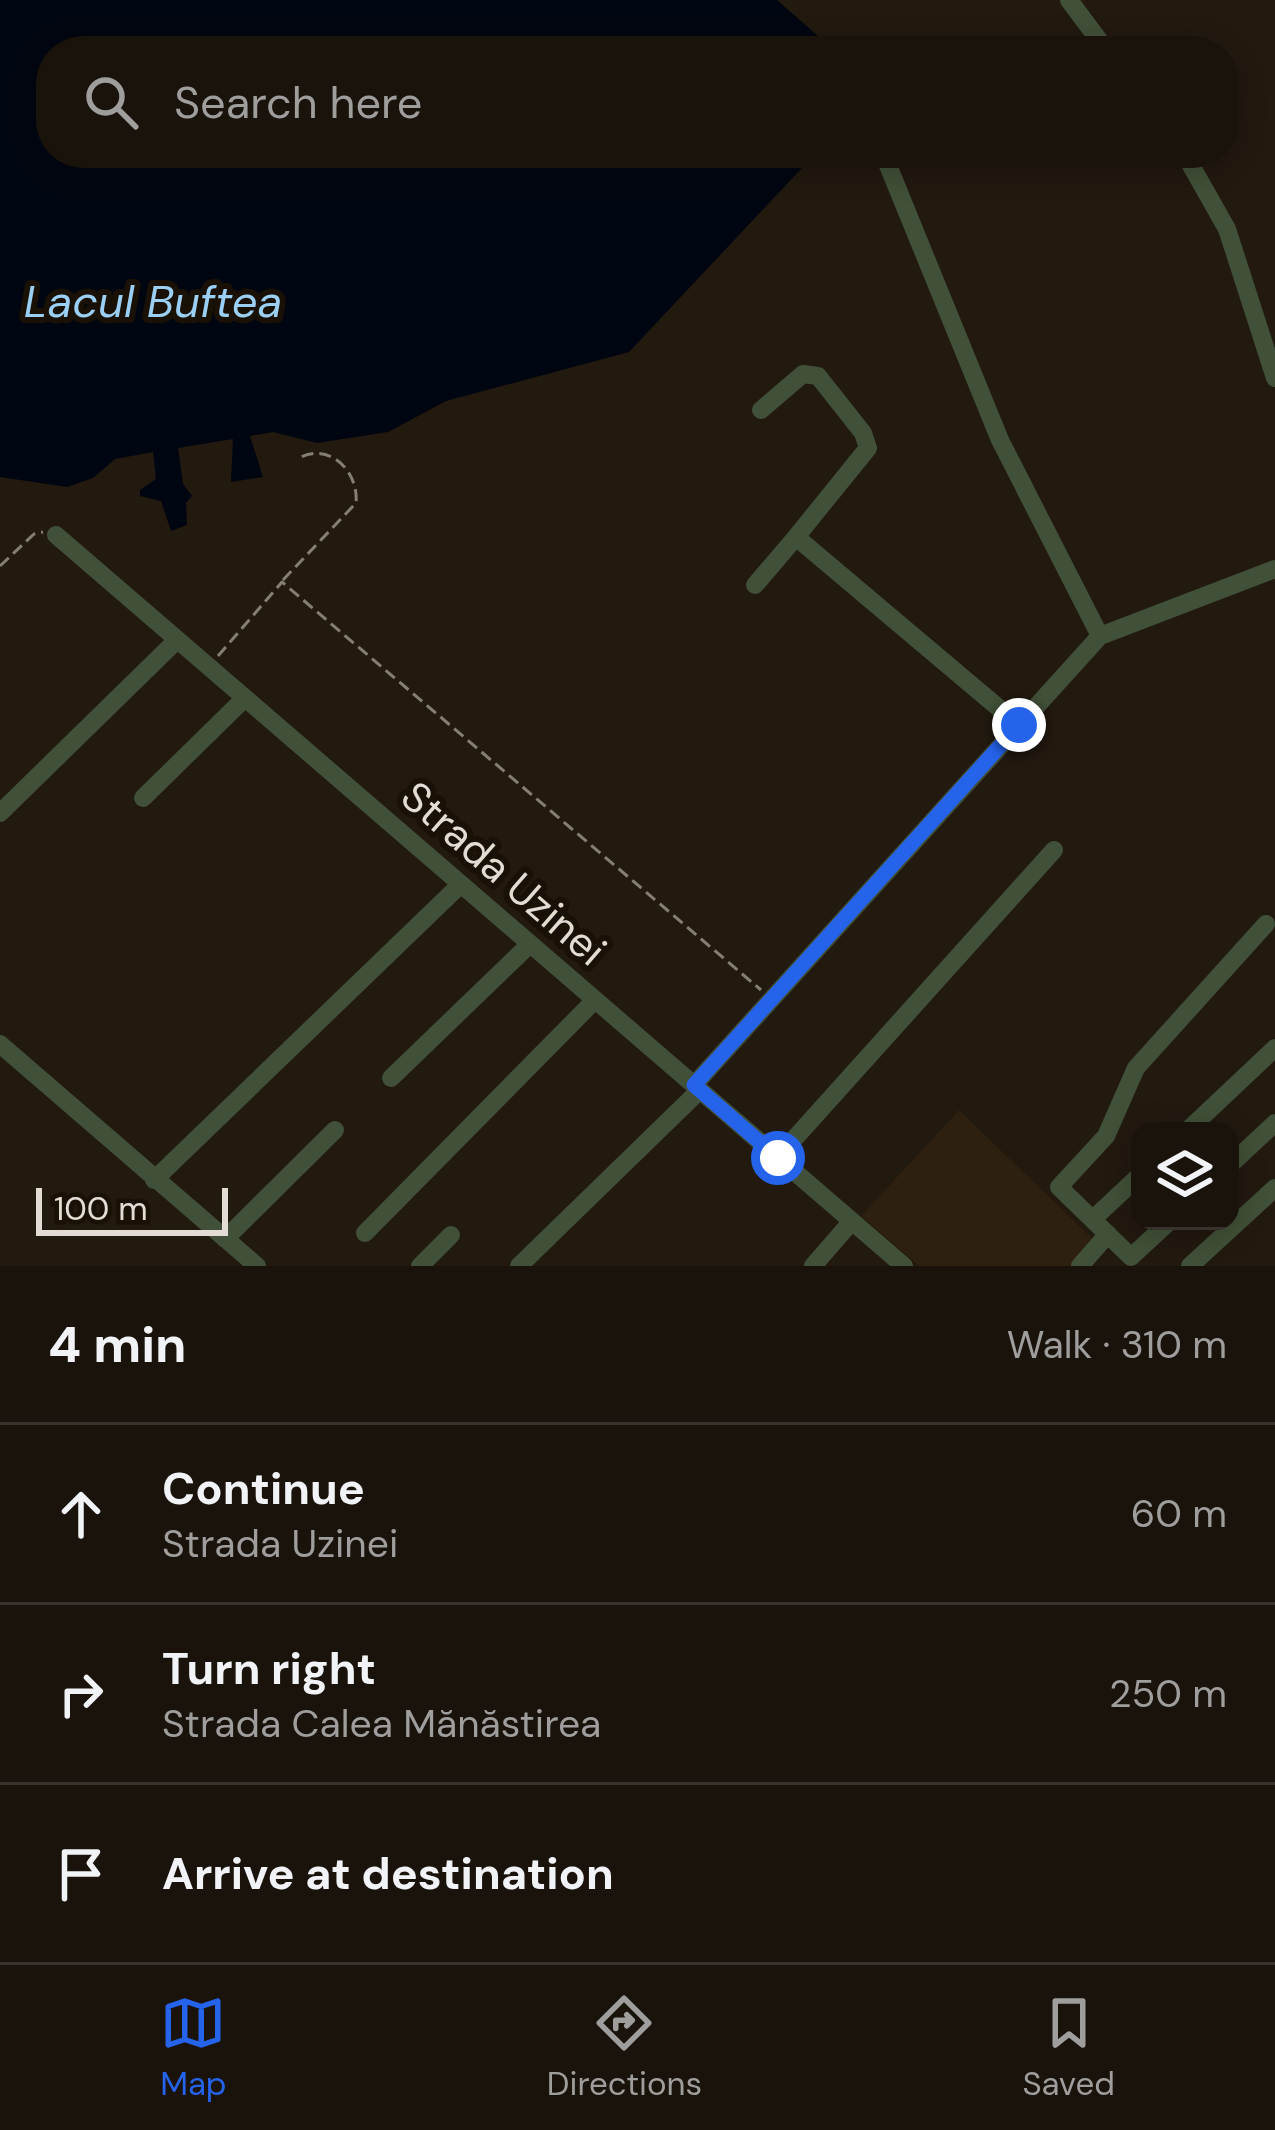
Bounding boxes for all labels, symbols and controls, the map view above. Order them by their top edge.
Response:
search box [36,36,1239,168]
icon: search [78,69,144,135]
text: Search here [174,73,422,132]
water label: Lacul Buftea [24,272,282,331]
route end [992,698,1046,752]
street label: Strada Uzinei [390,769,618,978]
map controls [1131,1122,1239,1230]
button: layers [1131,1122,1239,1230]
route start [751,1131,805,1185]
scale bar [36,1182,228,1235]
text: 100 m [54,1187,148,1230]
text: 4 min [48,1311,187,1378]
text: Walk · 310 m [1007,1319,1227,1370]
text: Continue [162,1459,365,1518]
icon: ahead [48,1481,114,1547]
text: 60 m [1131,1488,1227,1539]
text: Strada Uzinei [162,1518,398,1569]
text: Turn right [162,1639,376,1698]
icon: right [48,1661,114,1727]
text: 250 m [1109,1668,1227,1719]
text: Strada Calea Mănăstirea [162,1698,601,1749]
icon: arrive [48,1841,114,1907]
text: Arrive at destination [162,1844,614,1903]
tab: Map [160,1990,227,2105]
tab: Directions [547,1990,702,2105]
tab: Saved [1022,1990,1115,2105]

